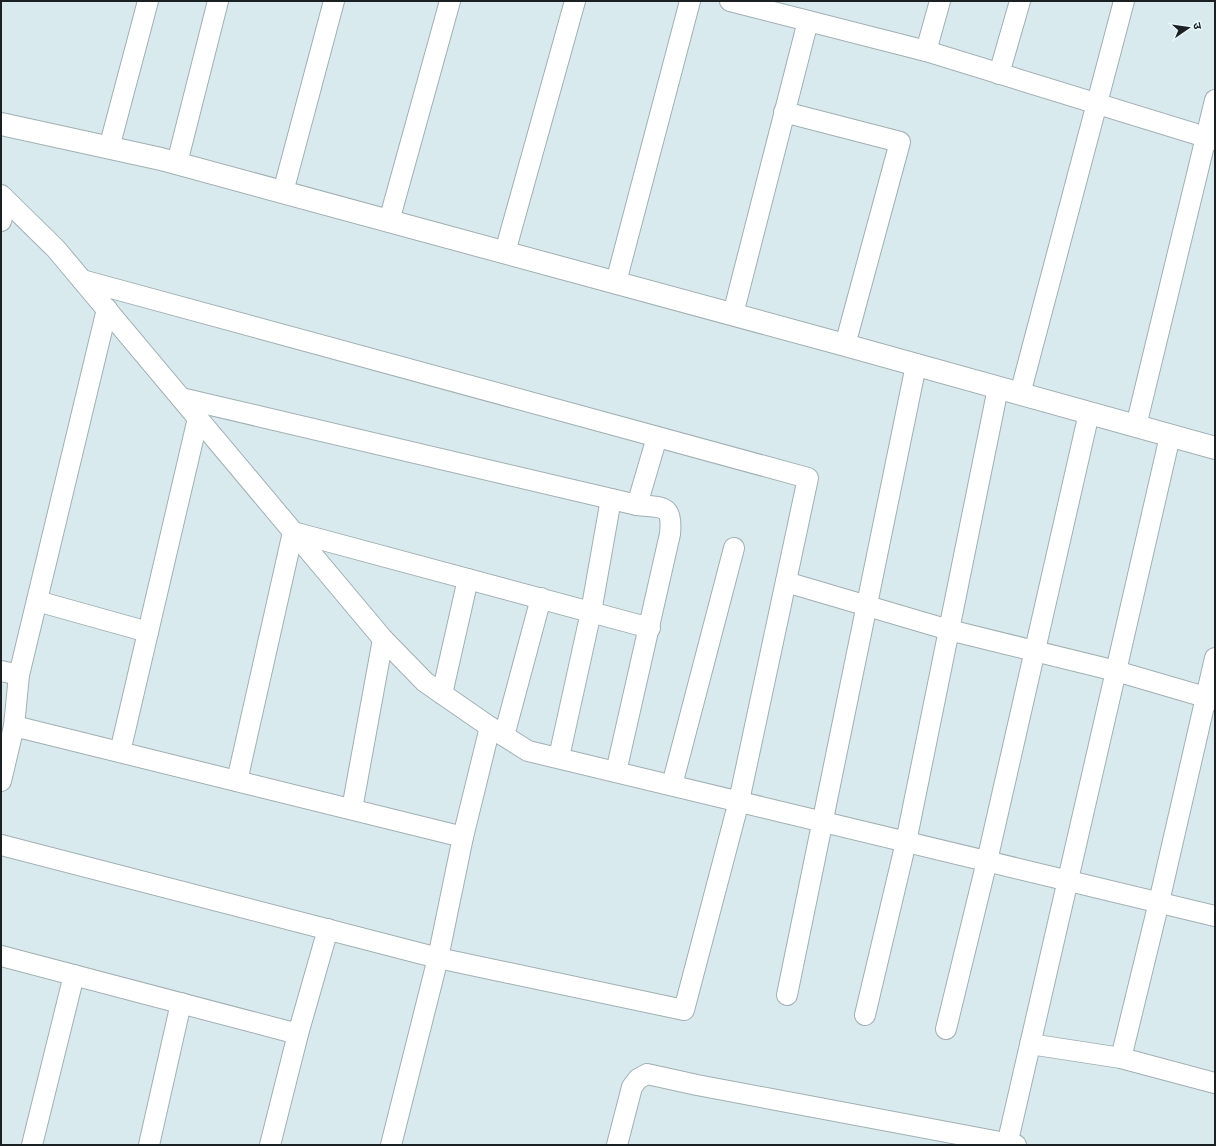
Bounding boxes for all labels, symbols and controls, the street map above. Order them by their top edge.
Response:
north arrow [1168,8,1208,48]
text: उ [1190,21,1205,31]

